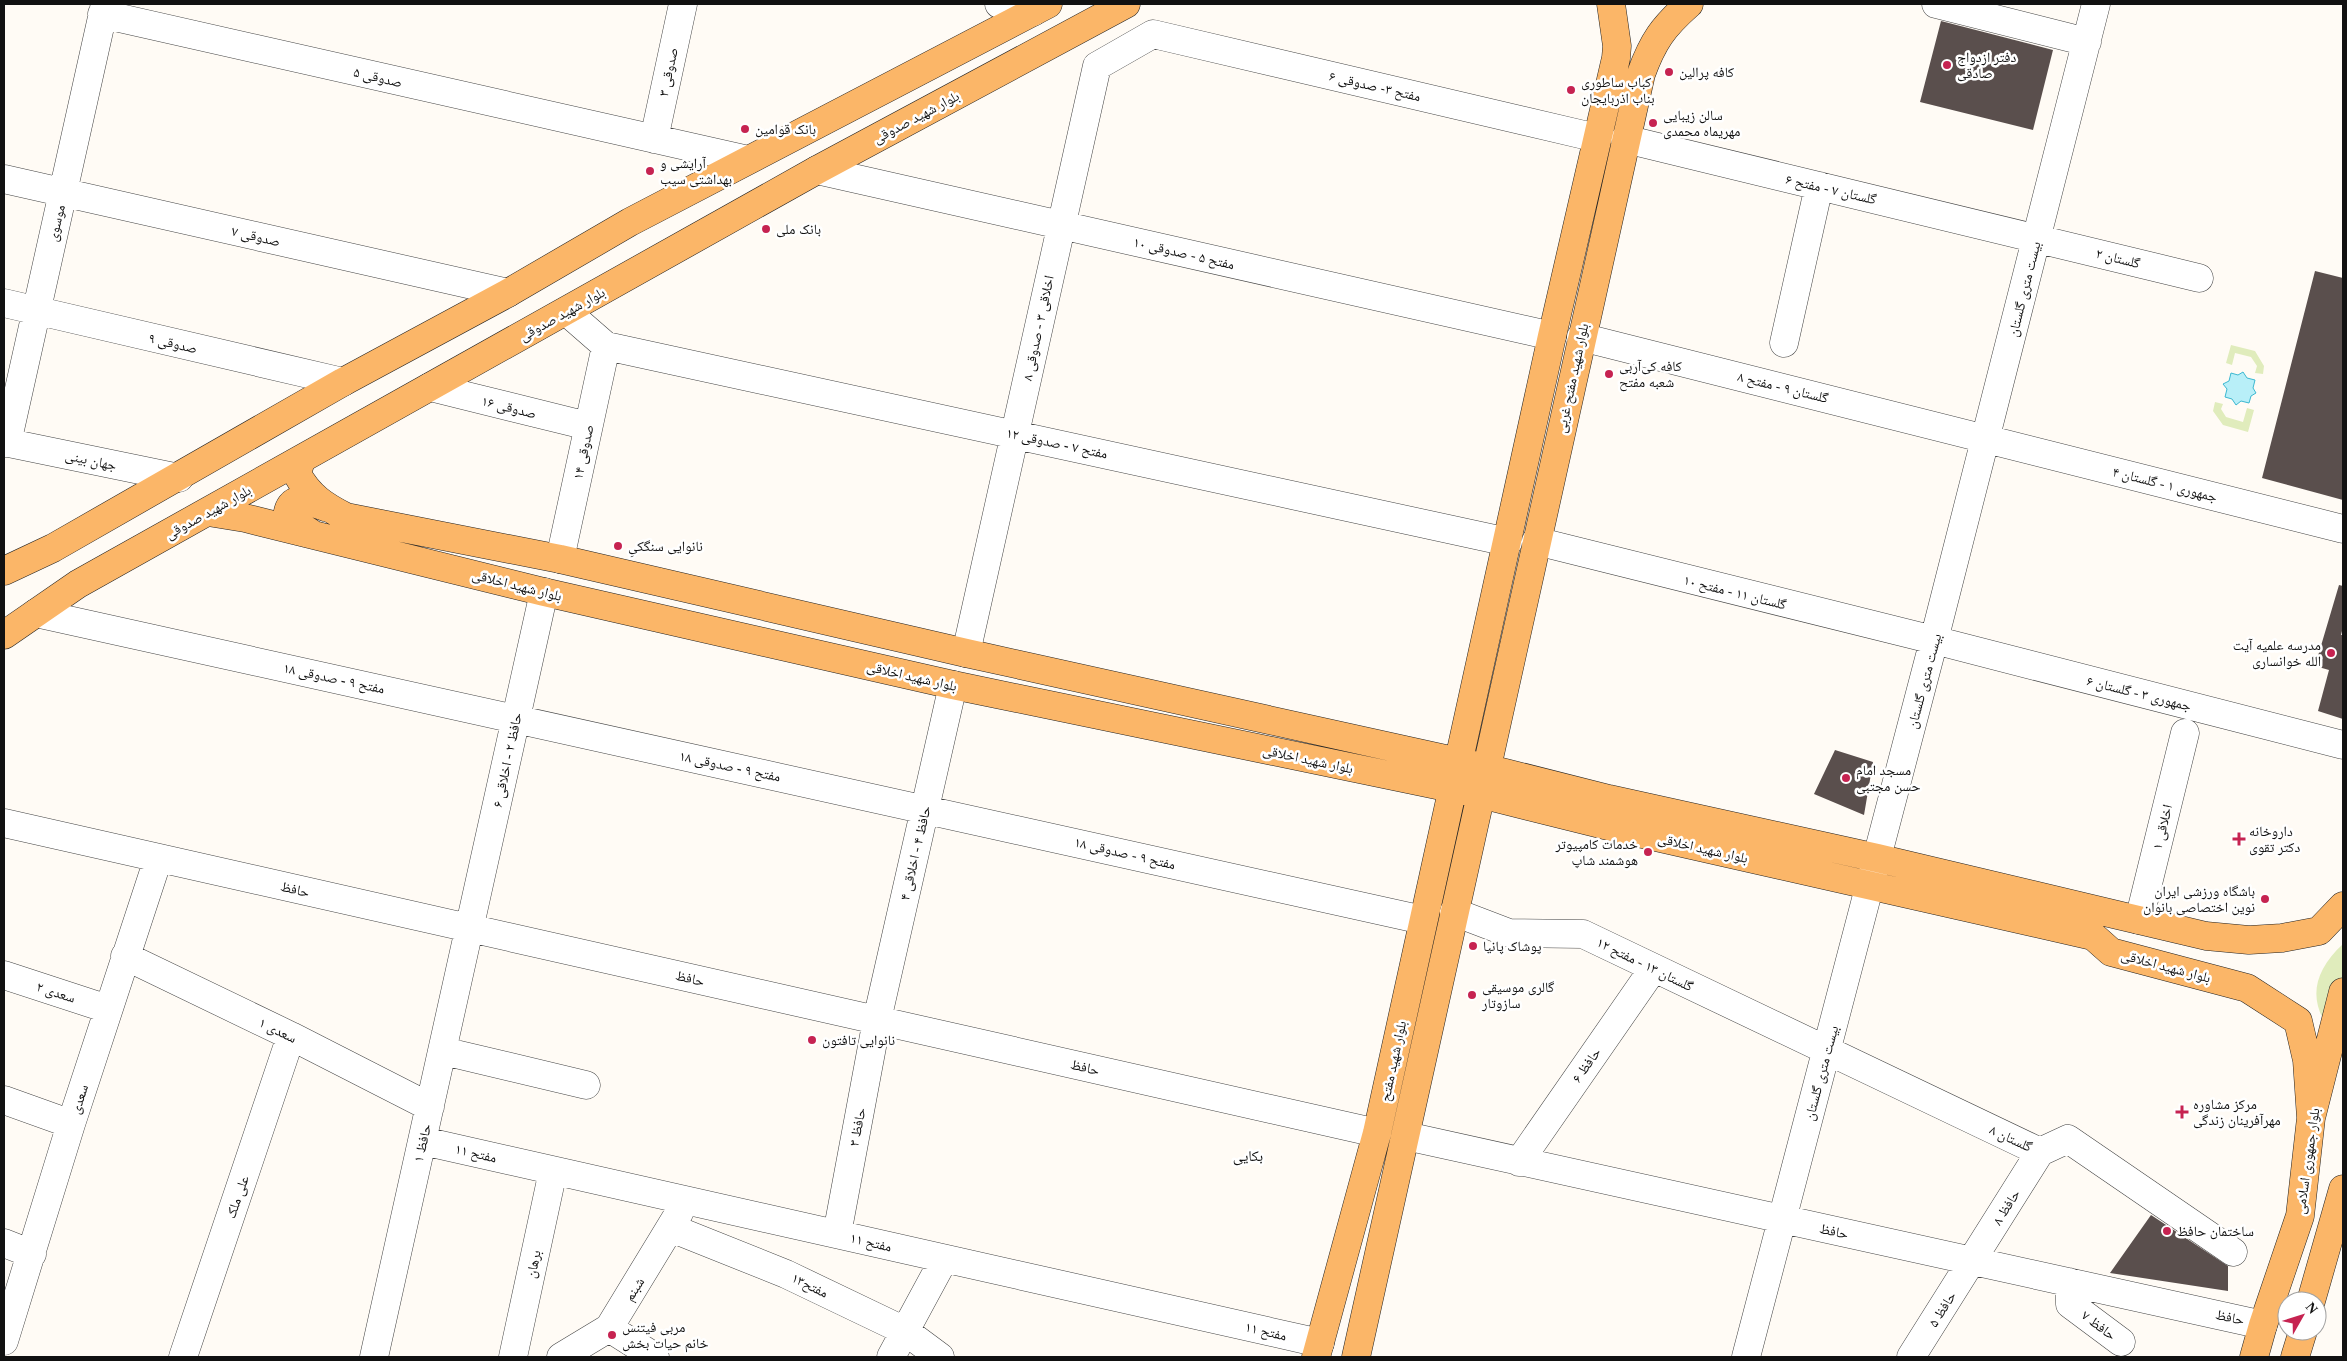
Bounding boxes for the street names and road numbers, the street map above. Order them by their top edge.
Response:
street label: صدوقی ۳ [656,46,682,98]
street label: صدوقی ۵ [352,65,404,91]
street label: مفتح ۳- صدوقی ۶ [1327,69,1422,106]
street label: بلوار شهید صدوقی [871,88,963,147]
street label: گلستان ۷ - مفتح ۶ [1784,172,1878,209]
street label: موسوی [45,203,69,243]
street label: صدوقی ۷ [230,224,282,250]
street label: مفتح ۵ - صدوقی ۱۰ [1131,235,1236,274]
street label: بیست متری گلستان [2005,240,2045,339]
street label: گلستان ۲ [2094,246,2142,272]
street label: اخلاقی ۳ - صدوقی ۸ [1020,274,1058,382]
street label: بلوار شهید صدوقی [517,285,608,345]
street label: بلوار شهید مفتح غربی [1554,322,1593,435]
street label: صدوقی ۹ [147,331,199,357]
street label: گلستان ۹ - مفتح ۸ [1736,369,1830,408]
street label: صدوقی ۱۶ [480,393,538,422]
street label: صدوقی ۱۴ [570,423,598,481]
street label: مفتح ۷ - صدوقی ۱۲ [1004,425,1109,464]
street label: جهان بینی [64,448,118,474]
street label: جمهوری ۱ - گلستان ۴ [2111,464,2219,506]
street label: بلوار شهید صدوقی [163,483,254,543]
street label: بلوار شهید اخلاقی [470,567,563,605]
street label: گلستان ۱۱ - مفتح ۱۰ [1681,572,1788,614]
street label: بیست متری گلستان [1905,632,1945,730]
street label: بلوار شهید اخلاقی [865,659,959,695]
street label: مفتح ۹ - صدوقی ۱۸ [281,660,386,699]
street label: جمهوری ۳ - گلستان ۶ [2085,673,2193,715]
street label: حافظ ۲ - اخلاقی ۶ [490,711,526,809]
street label: بلوار شهید اخلاقی [1261,743,1355,777]
street label: مفتح ۹ - صدوقی ۱۸ [677,748,782,787]
street label: اخلاقی ۱ [2150,803,2176,852]
street label: حافظ ۴ - اخلاقی ۴ [897,804,935,902]
street label: بلوار شهید اخلاقی [1656,831,1750,867]
street label: مفتح ۹ - صدوقی ۱۸ [1072,835,1177,874]
street label: حافظ [279,879,311,900]
street label: گلستان ۱۳ - مفتح ۱۲ [1593,935,1696,996]
street label: بلوار شهید اخلاقی [2119,947,2212,987]
street label: حافظ [674,968,706,989]
street label: سعدی ۲ [34,979,77,1007]
street label: سعدی ۱ [256,1015,299,1047]
street label: بلوار شهید مفتح [1378,1019,1411,1103]
street label: بیست متری گلستان [1802,1024,1842,1122]
street label: حافظ ۶ [1569,1045,1604,1086]
street label: حافظ [1069,1057,1101,1078]
street label: سعدی [68,1082,92,1116]
street label: حافظ ۳ [846,1106,869,1148]
street label: بلوار جمهوری اسلامی [2293,1107,2323,1215]
street label: حافظ ۱ [411,1122,434,1164]
street label: گلستان ۸ [1987,1122,2035,1156]
street label: مفتح ۱۱ [453,1141,498,1167]
street label: علی ملک [223,1174,253,1221]
street label: حافظ ۸ [1990,1187,2023,1228]
street label: حافظ [1818,1221,1850,1242]
street label: مفتح ۱۱ [848,1230,893,1256]
street label: برهان [523,1249,545,1280]
street label: مفتح۱۳ [788,1270,830,1302]
street label: شبنم [621,1275,649,1305]
street label: حافظ ۵ [1926,1289,1959,1330]
street label: حافظ [2214,1307,2246,1328]
street label: حافظ ۷ [2079,1308,2119,1343]
street label: مفتح ۱۱ [1243,1319,1288,1345]

